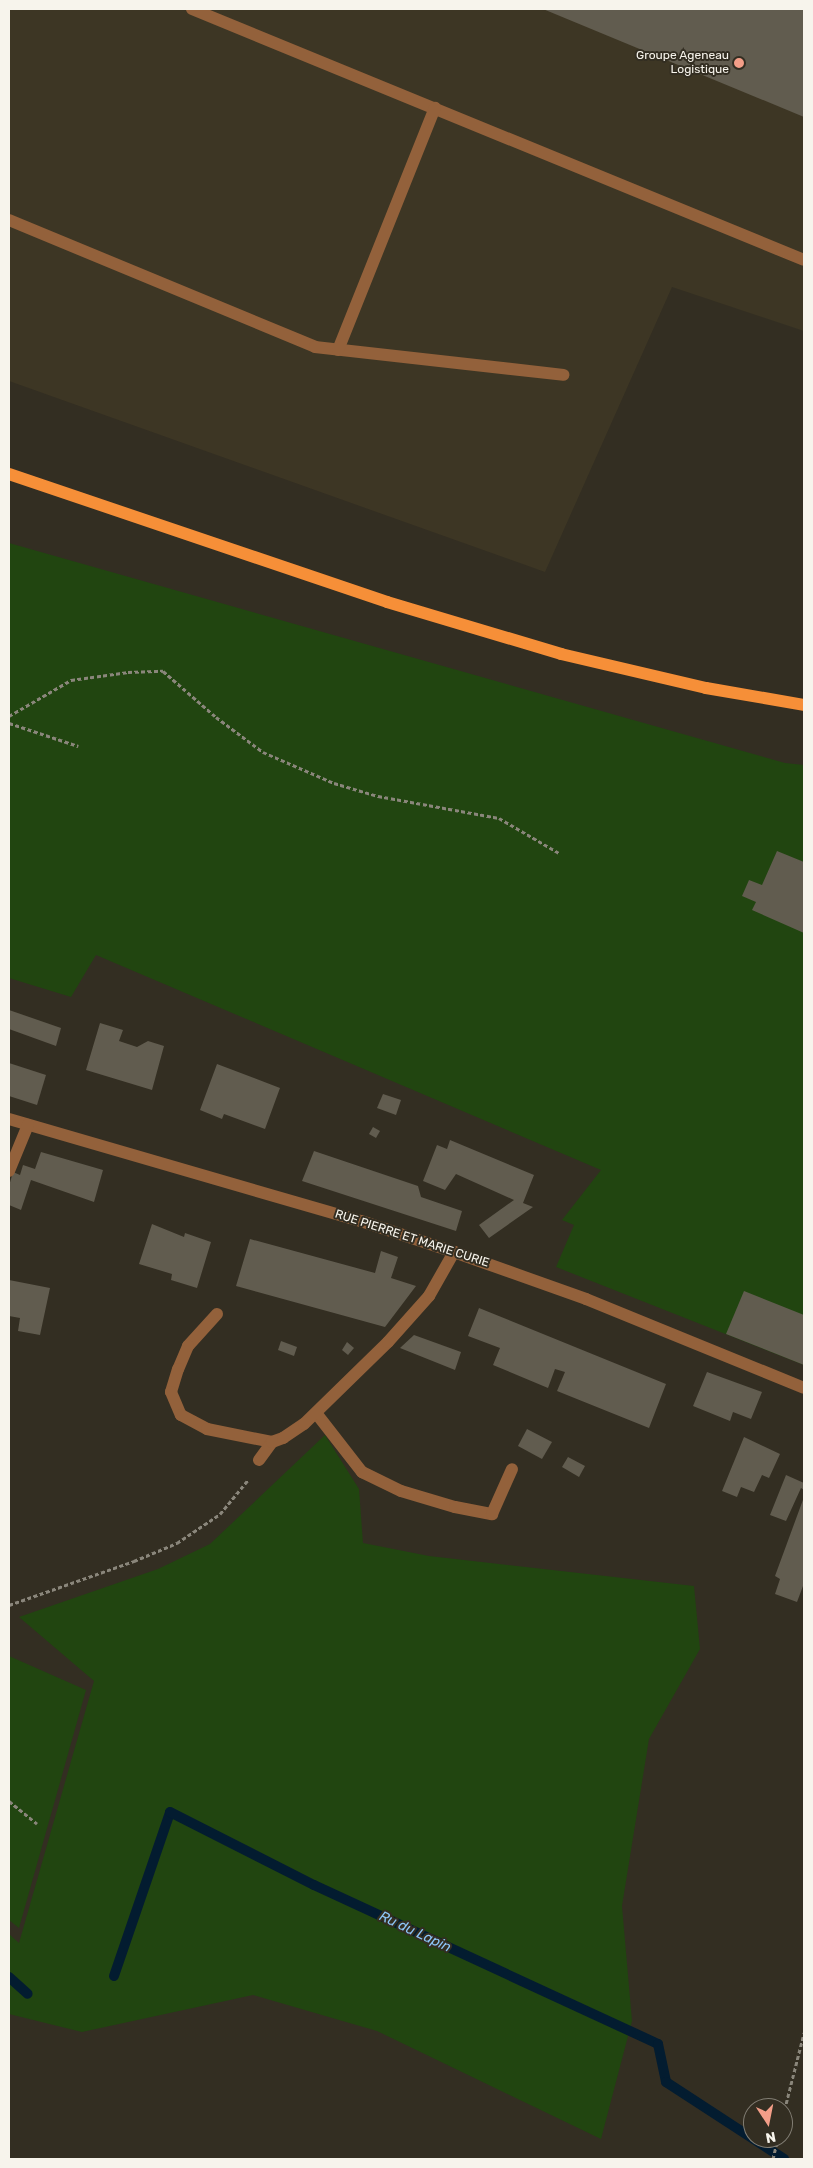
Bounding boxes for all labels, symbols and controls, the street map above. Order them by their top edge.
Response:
place label: Groupe Ageneau Logistique [636,49,729,77]
marker: Groupe Ageneau Logistique [733,57,745,69]
street label: RUE PIERRE ET MARIE CURIE [333,1207,491,1271]
water label: Ru du Lapin [376,1908,454,1956]
north arrow [743,2098,793,2148]
text: N [764,2128,777,2147]

